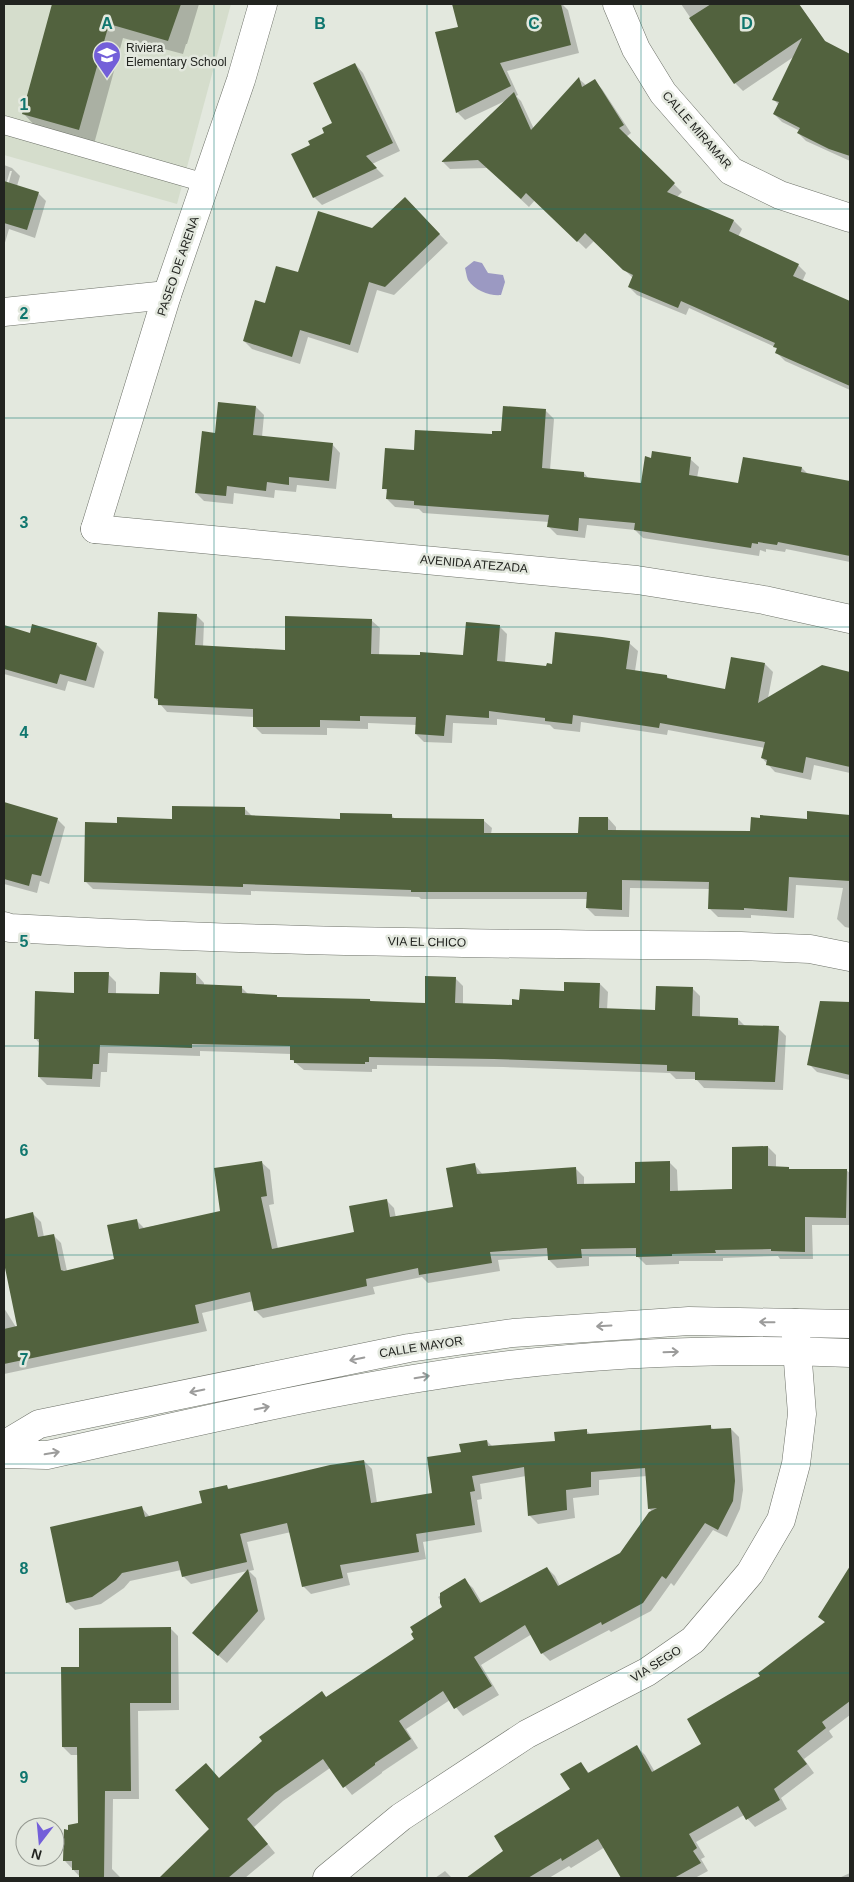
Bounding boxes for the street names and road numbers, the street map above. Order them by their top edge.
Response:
street label: CALLE MIRAMAR [660,88,735,172]
street label: PASEO DE ARENA [154,214,202,318]
street label: AVENIDA ATEZADA [419,552,529,576]
street label: VIA EL CHICO [388,934,466,950]
street label: CALLE MAYOR [378,1333,464,1361]
street label: VIA SEGO [628,1643,684,1685]

